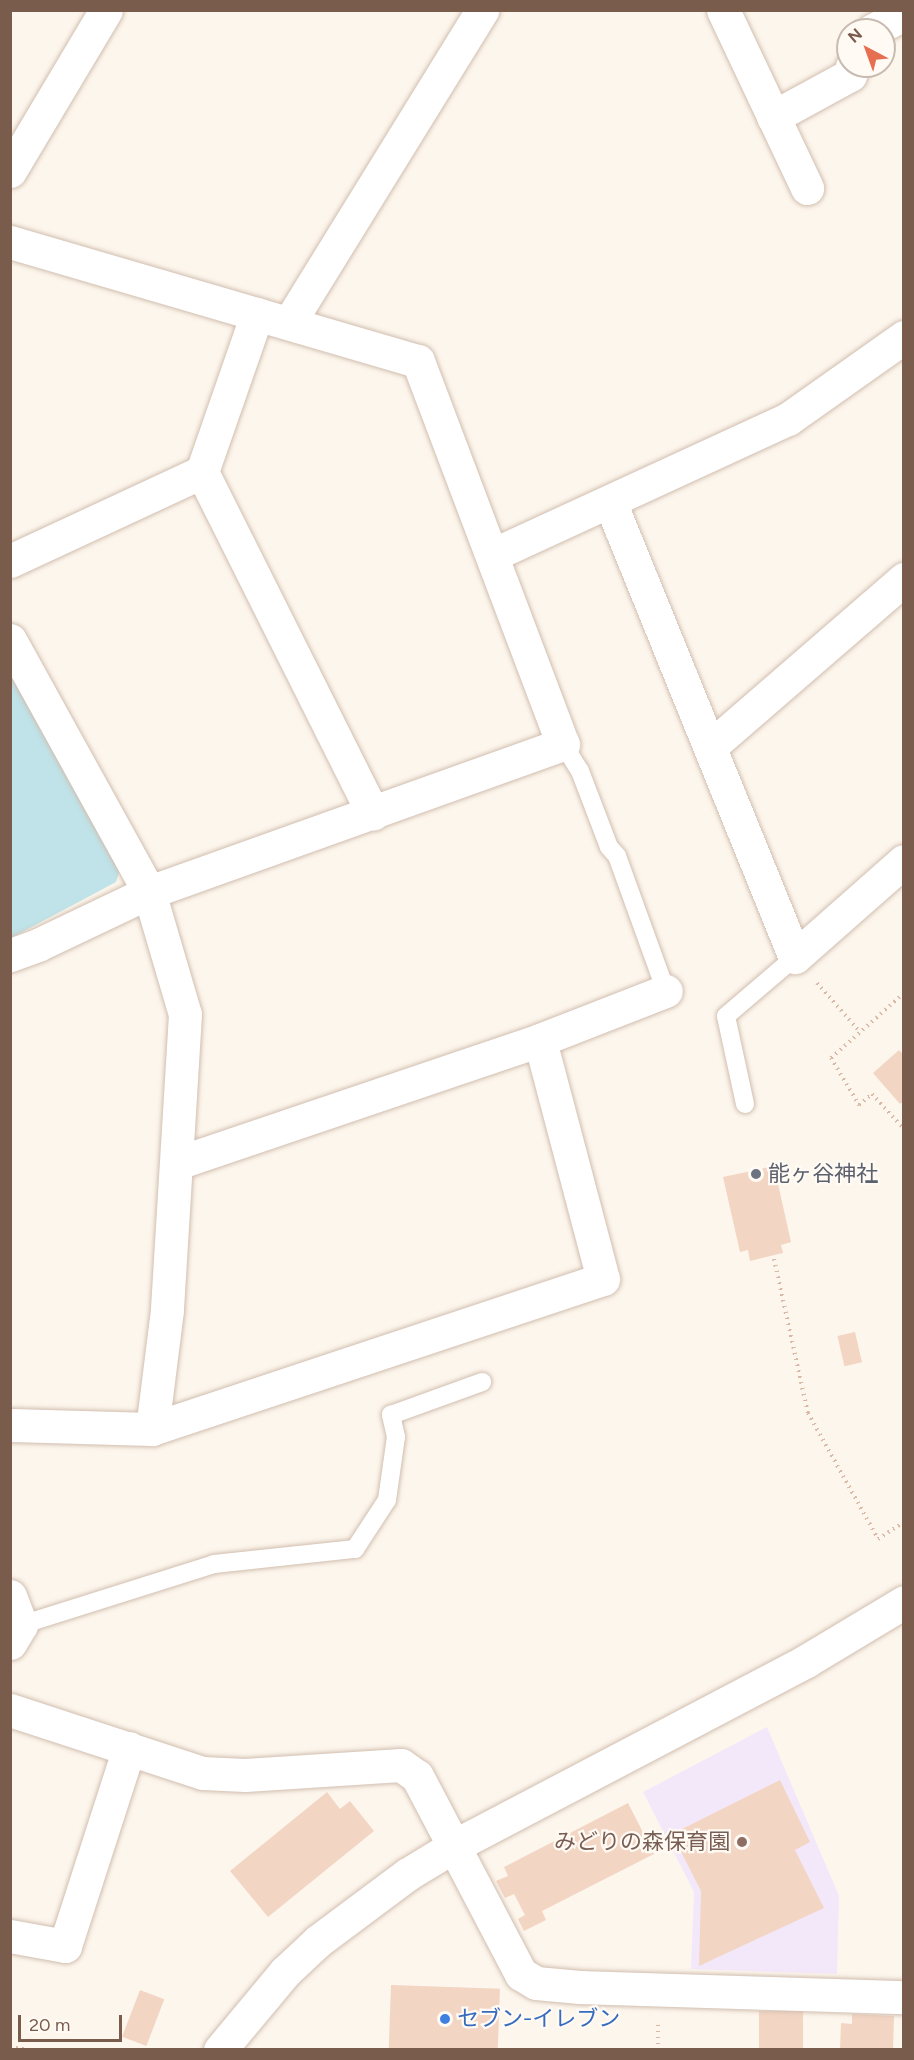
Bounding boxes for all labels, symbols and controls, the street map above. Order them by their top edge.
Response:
north arrow [836,18,896,78]
text: N [844,24,866,47]
place label: 能ヶ谷神社 [768,1161,878,1187]
marker: 能ヶ谷神社 [749,1167,763,1181]
place label: みどりの森保育園 [554,1829,730,1855]
marker: みどりの森保育園 [735,1835,749,1849]
scale bar [21,2003,124,2041]
place label: セブン-イレブン [457,2006,620,2032]
marker: セブン-イレブン [438,2012,452,2026]
text: 20 m [29,2014,70,2036]

